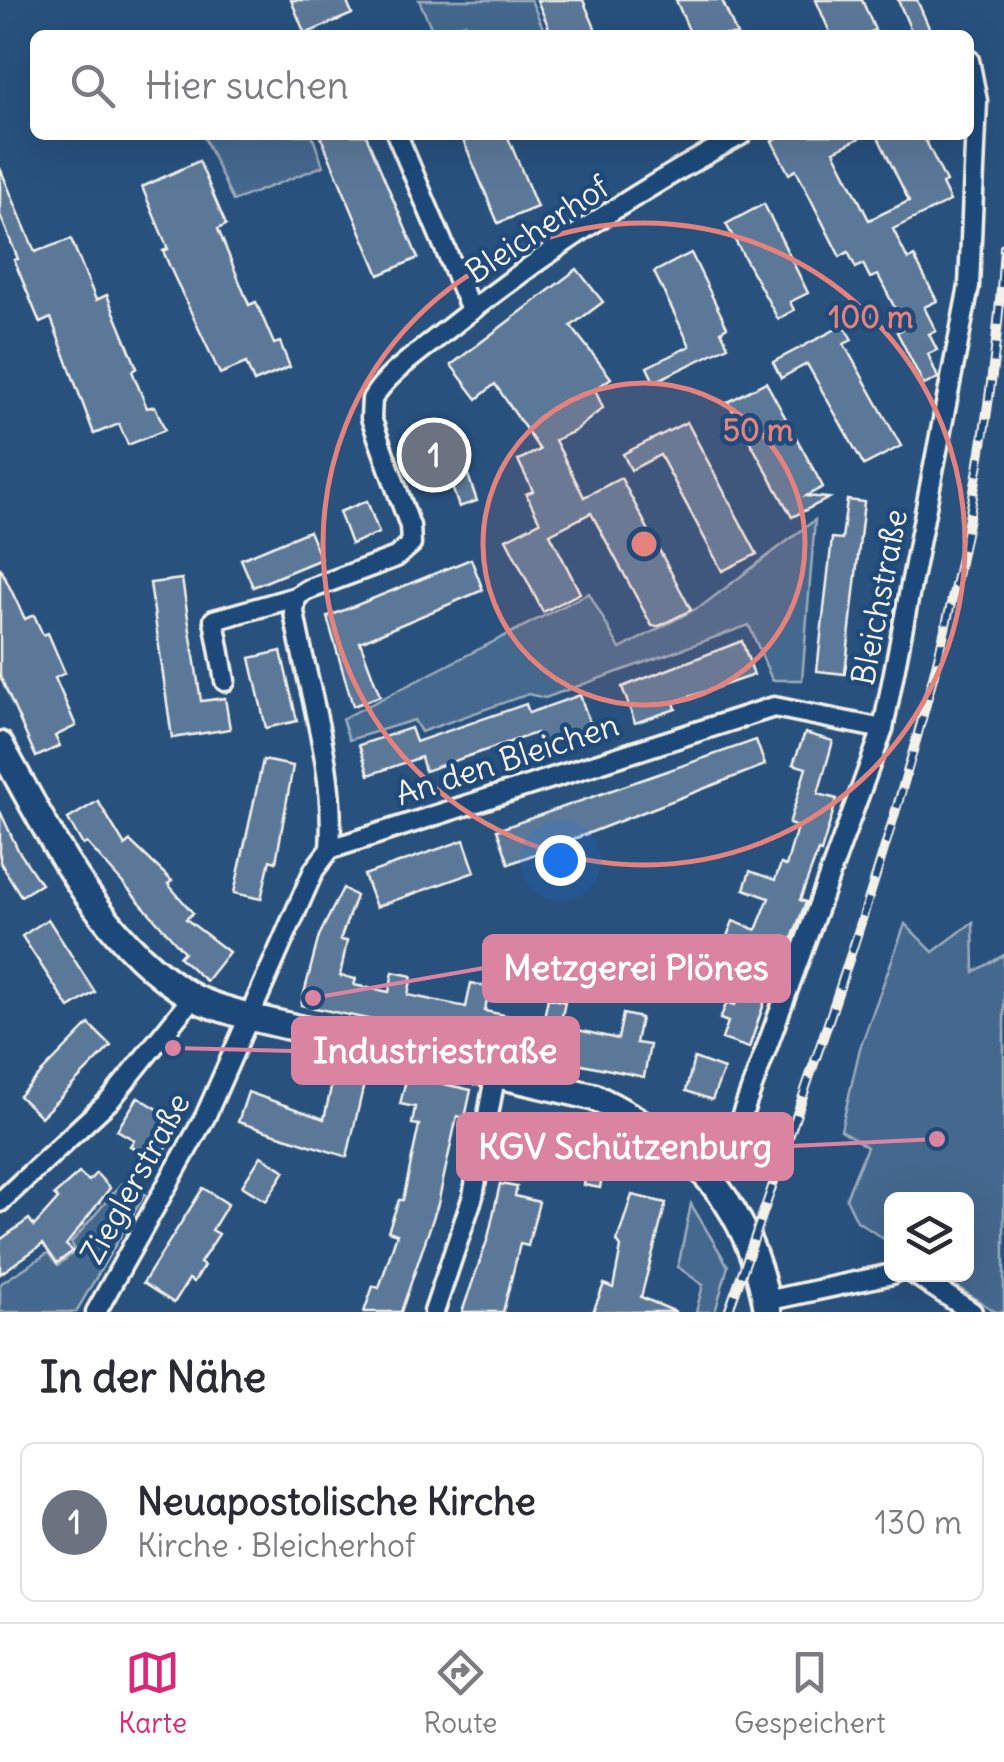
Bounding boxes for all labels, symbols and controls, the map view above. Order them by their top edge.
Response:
search box [30,30,974,140]
icon: search [65,58,120,113]
text: Hier suchen [145,62,349,109]
street label: Bleicherhof [457,166,617,292]
text: 100 m [829,298,913,336]
text: 50 m [723,411,793,449]
pin: 1 [402,418,466,492]
street label: Bleichstraße [842,506,916,688]
centre of rings [626,526,662,562]
street label: An den Bleichen [390,704,624,814]
your location [535,835,586,886]
callout: Metzgerei Plönes [484,936,789,1001]
text: Metzgerei Plönes [503,945,769,989]
callout: Industriestraße [293,1018,578,1083]
text: Industriestraße [313,1028,557,1072]
street label: Zieglerstraße [71,1085,199,1271]
callout: KGV Schützenburg [458,1114,792,1179]
text: KGV Schützenburg [478,1124,772,1168]
map controls [884,1192,974,1282]
button: layers [884,1192,974,1282]
text: In der Nähe [40,1351,266,1403]
text: Neuapostolische Kirche [137,1478,536,1525]
text: 1 [68,1502,81,1543]
text: 130 m [874,1502,962,1543]
text: Kirche · Bleicherhof [137,1525,415,1566]
tab: Karte [118,1645,187,1741]
tab: Route [424,1645,497,1741]
tab: Gespeichert [734,1645,886,1741]

